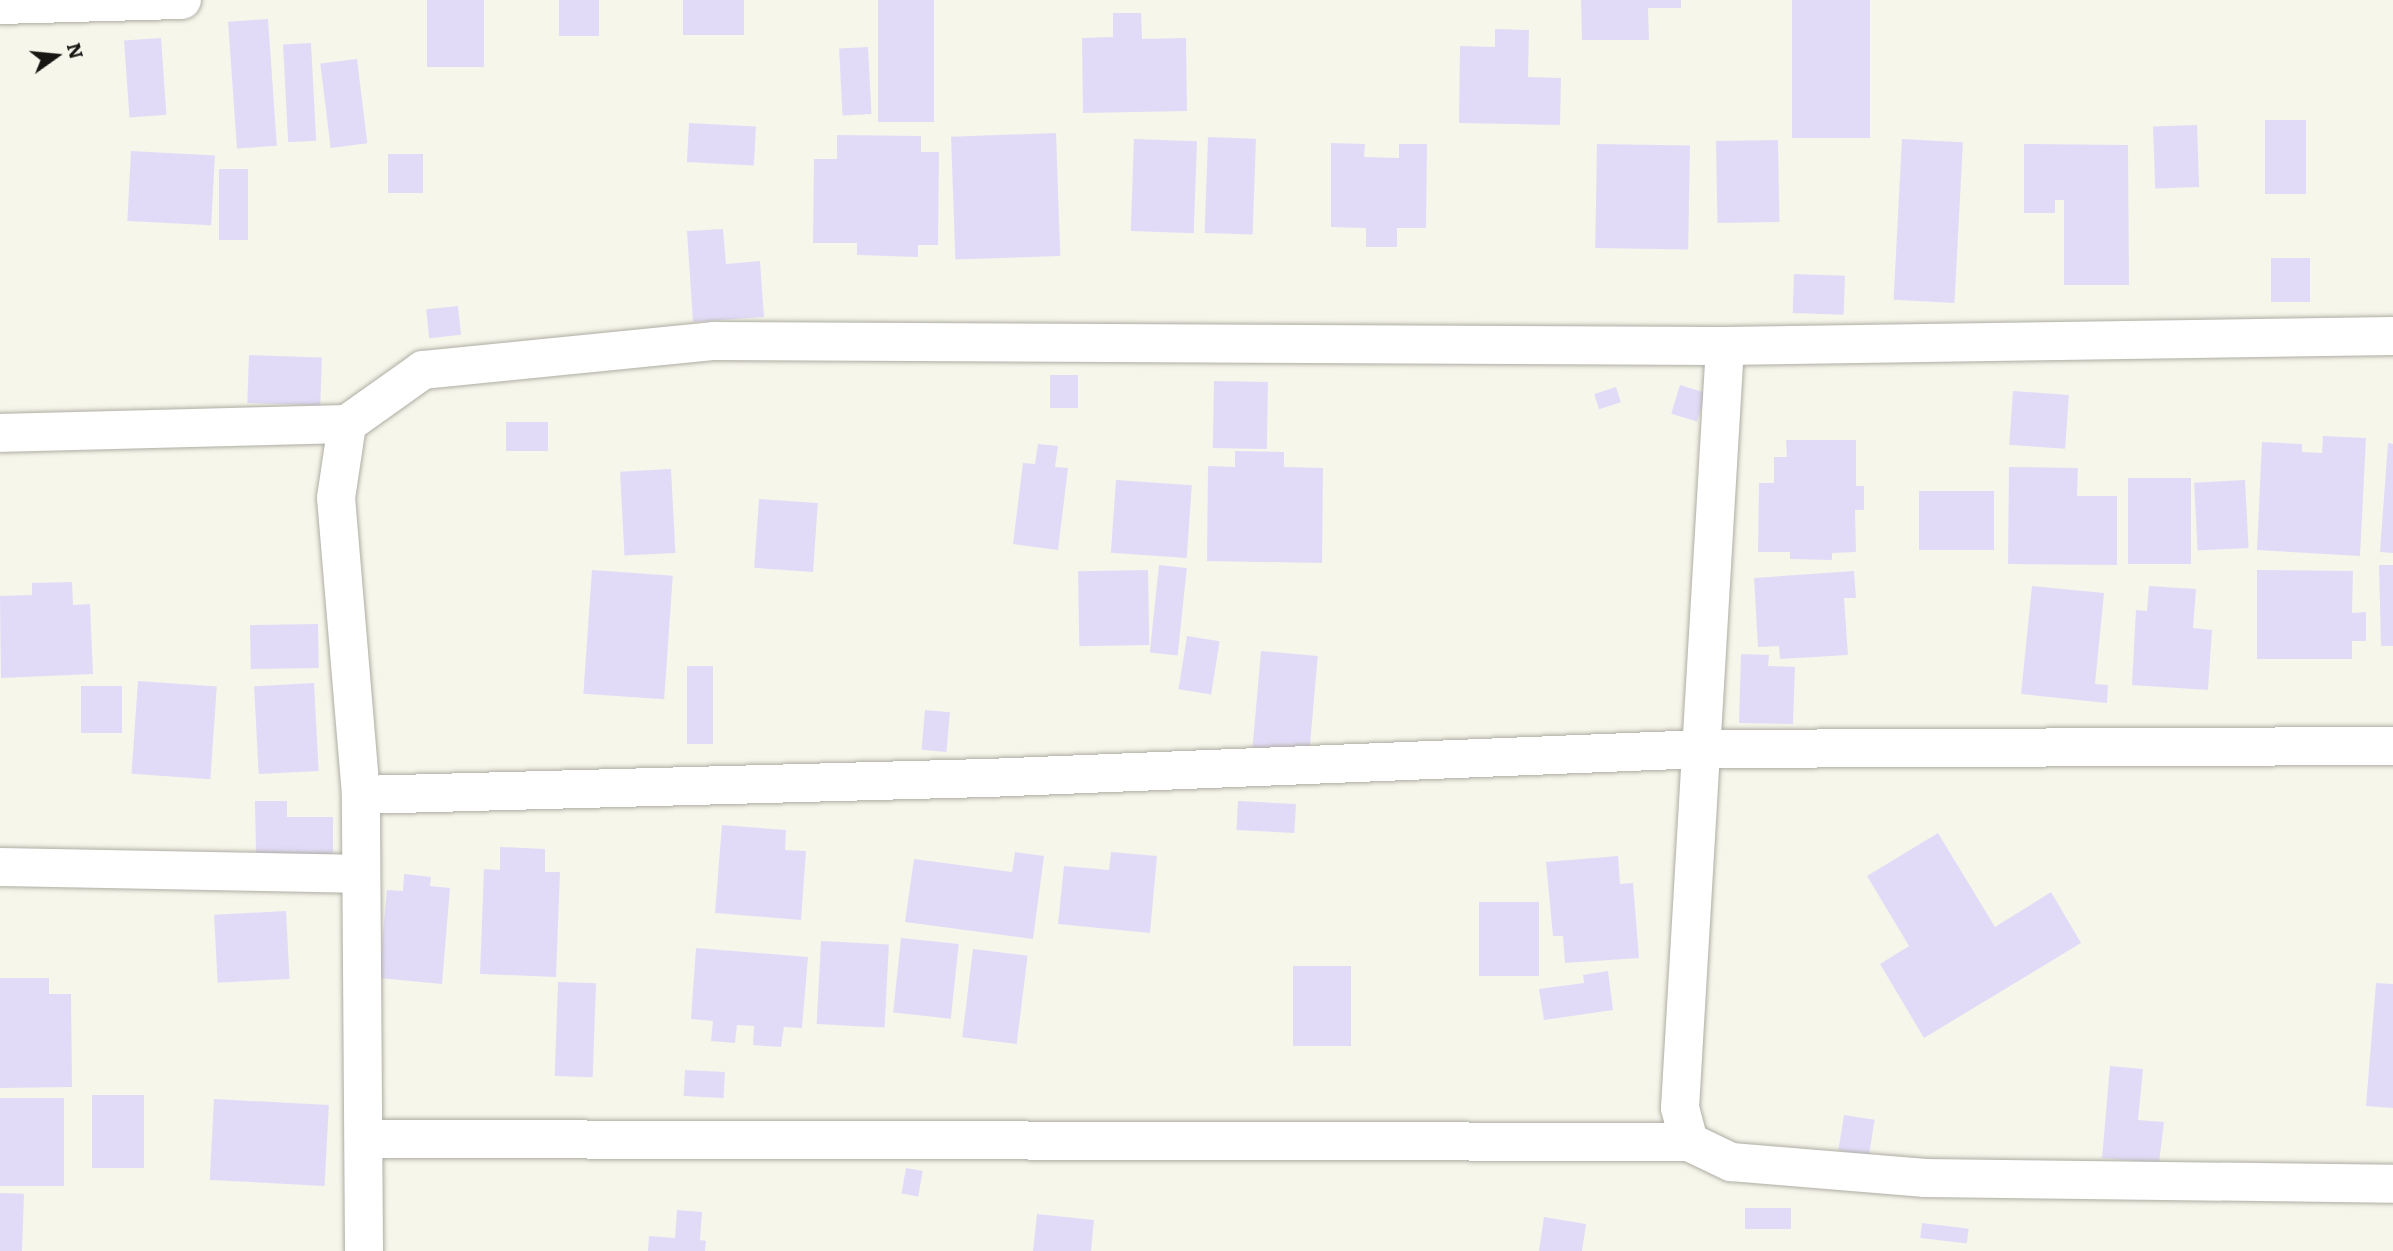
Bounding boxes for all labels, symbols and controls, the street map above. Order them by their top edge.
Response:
north arrow [21,21,91,91]
text: N [61,39,92,62]

